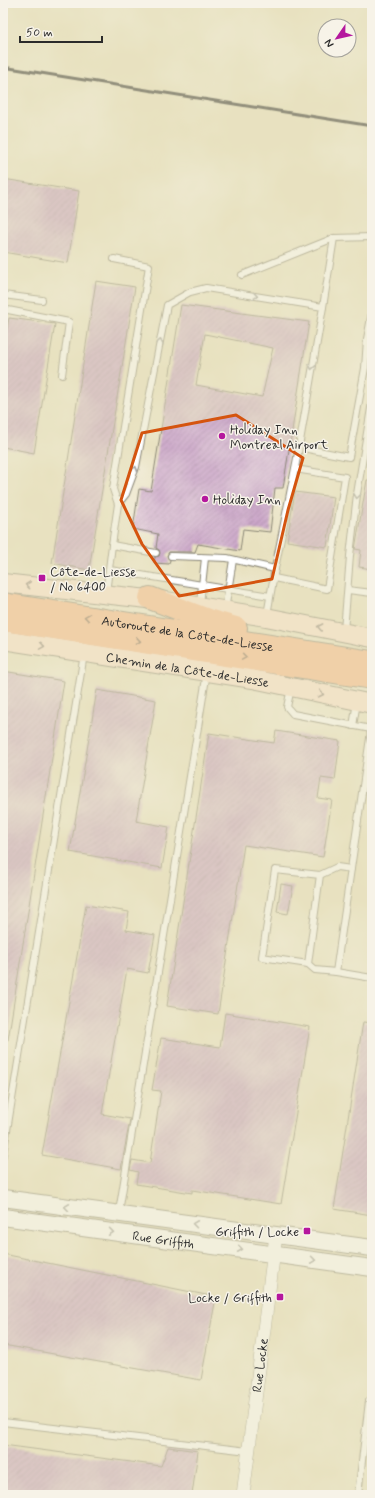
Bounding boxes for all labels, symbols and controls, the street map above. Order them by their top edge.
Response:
scale bar [20,18,102,44]
north arrow [317,18,357,58]
text: 50 m [26,25,53,41]
text: N [322,36,337,50]
one-way arrow [252,291,258,300]
one-way arrow [155,339,164,345]
one-way arrow [308,364,317,371]
place label: Holiday Inn Montreal Airport [230,422,328,454]
marker: Holiday Inn Montreal Airport [217,431,227,441]
one-way arrow [130,466,139,473]
place label: Holiday Inn [213,492,281,509]
one-way arrow [353,493,362,499]
marker: Holiday Inn [200,494,210,504]
place label: Côte-de-Liesse / No 6400 [50,564,136,596]
marker: Côte-de-Liesse / No 6400 [37,573,47,583]
one-way arrow [25,581,31,590]
one-way arrow [84,613,90,622]
street label: Autoroute de la Côte-de-Liesse [100,613,275,656]
one-way arrow [317,624,323,632]
one-way arrow [135,636,142,645]
one-way arrow [38,641,45,650]
street label: Chemin de la Côte-de-Liesse [104,649,271,692]
one-way arrow [241,652,247,661]
one-way arrow [318,689,325,697]
one-way arrow [64,1202,70,1211]
one-way arrow [192,1220,198,1229]
place label: Griffith / Locke [215,1224,299,1241]
marker: Griffith / Locke [302,1226,312,1236]
one-way arrow [108,1227,114,1236]
street label: Rue Griffith [131,1228,195,1253]
one-way arrow [237,1244,243,1253]
one-way arrow [310,1255,316,1264]
place label: Locke / Griffith [188,1290,272,1307]
marker: Locke / Griffith [275,1292,285,1302]
street label: Rue Locke [249,1337,273,1393]

